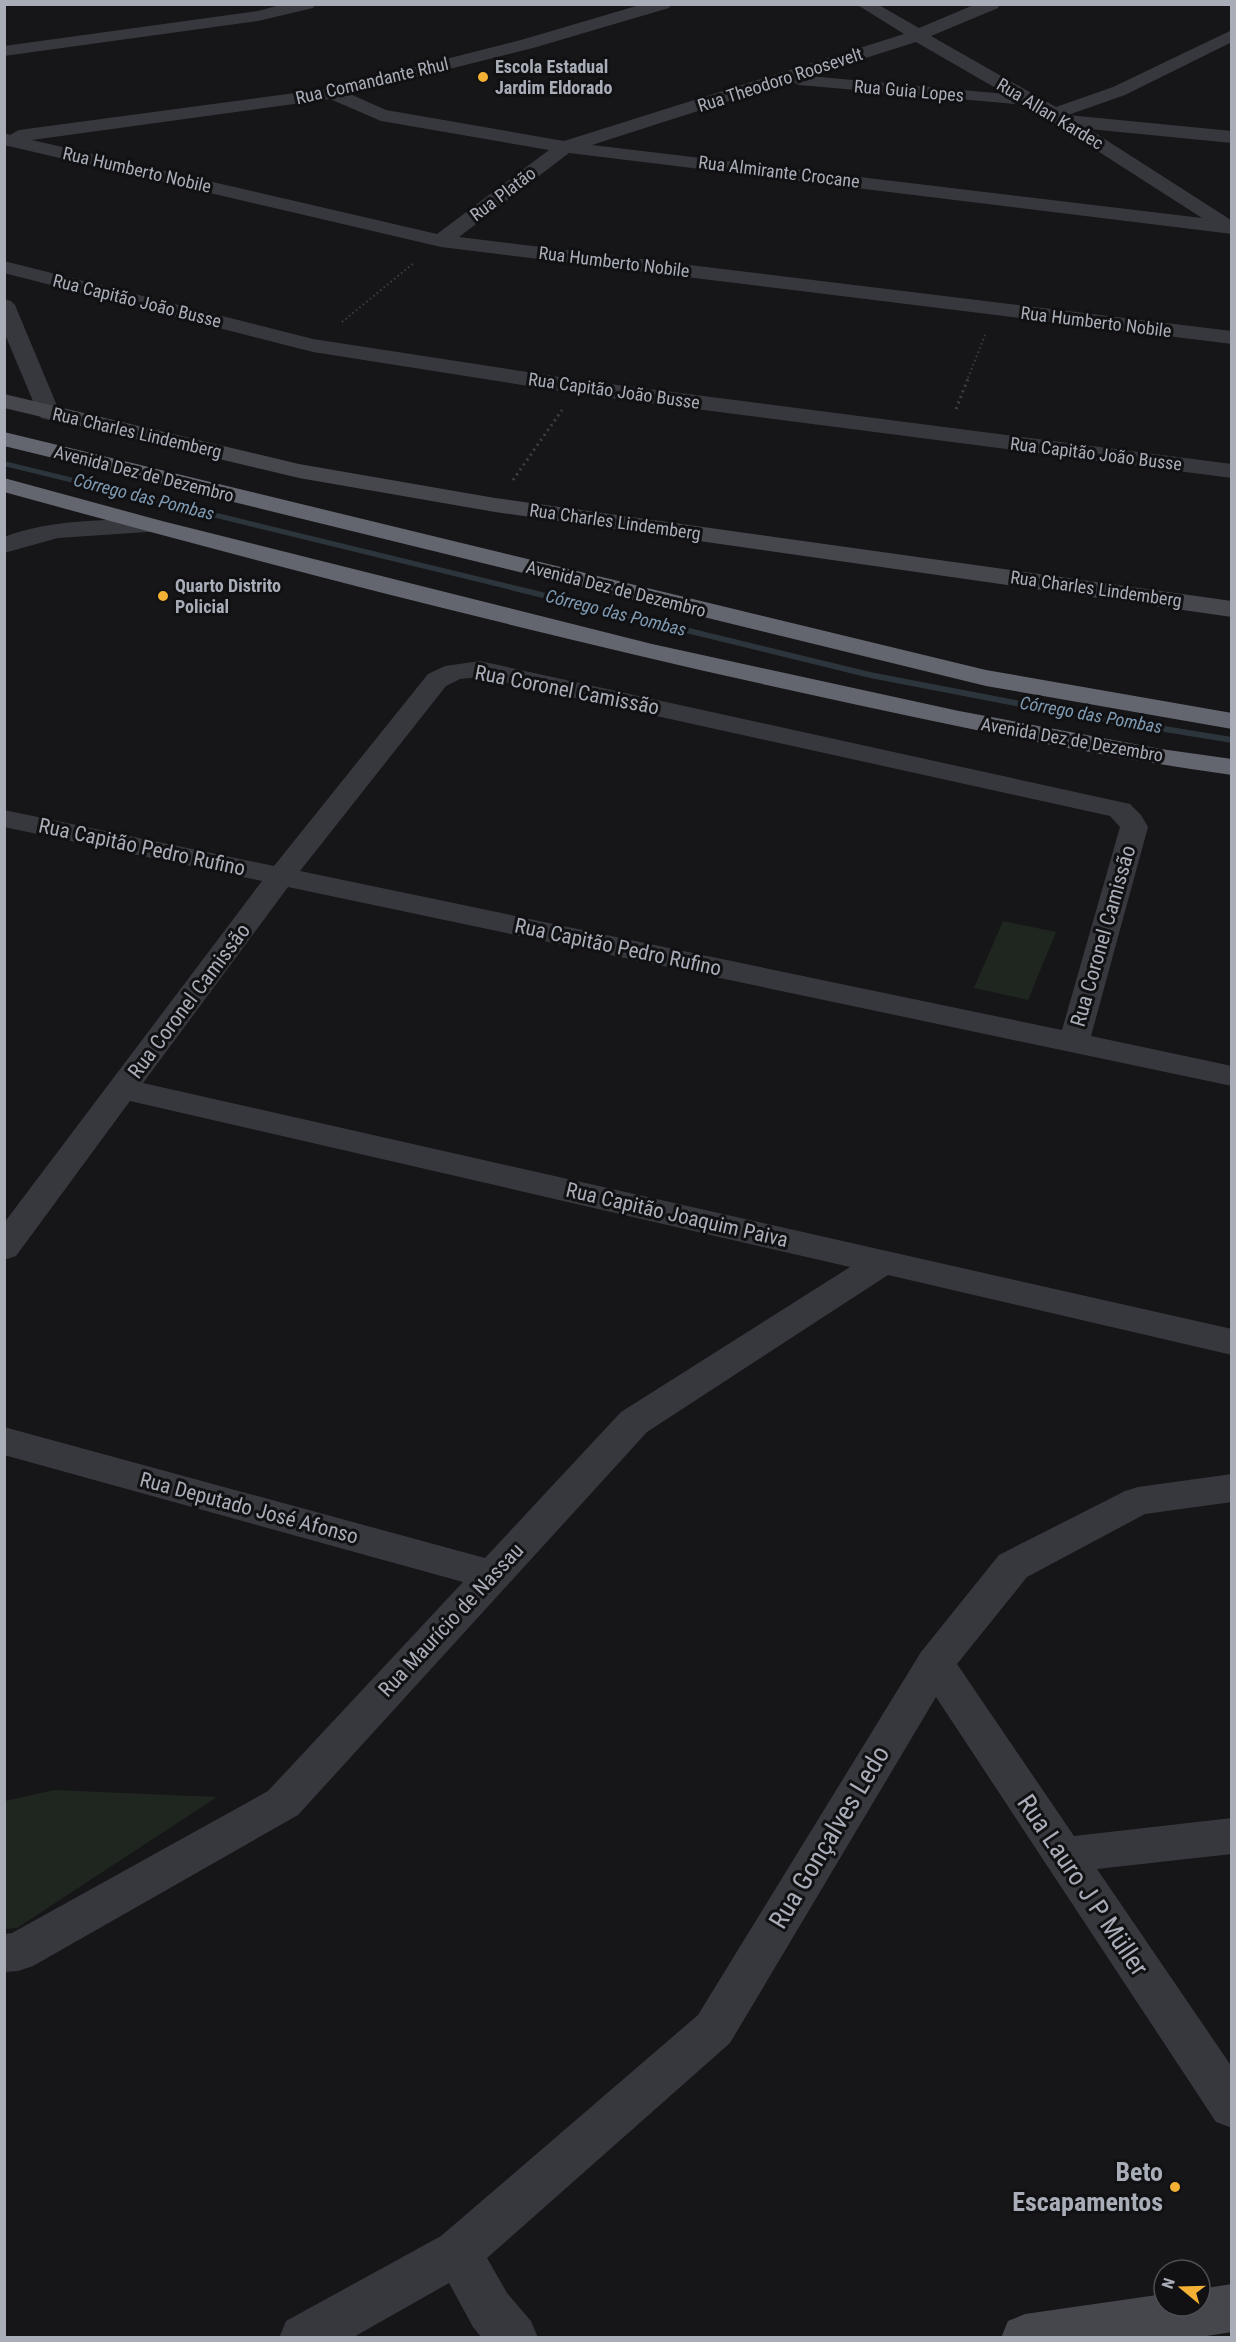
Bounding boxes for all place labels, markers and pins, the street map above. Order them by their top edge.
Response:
place label: Escola Estadual Jardim Eldorado [495,56,612,98]
marker: Escola Estadual Jardim Eldorado [476,70,490,84]
place label: Quarto Distrito Policial [175,575,281,617]
marker: Quarto Distrito Policial [156,589,170,603]
place label: Beto Escapamentos [1012,2157,1163,2217]
marker: Beto Escapamentos [1168,2180,1182,2194]

